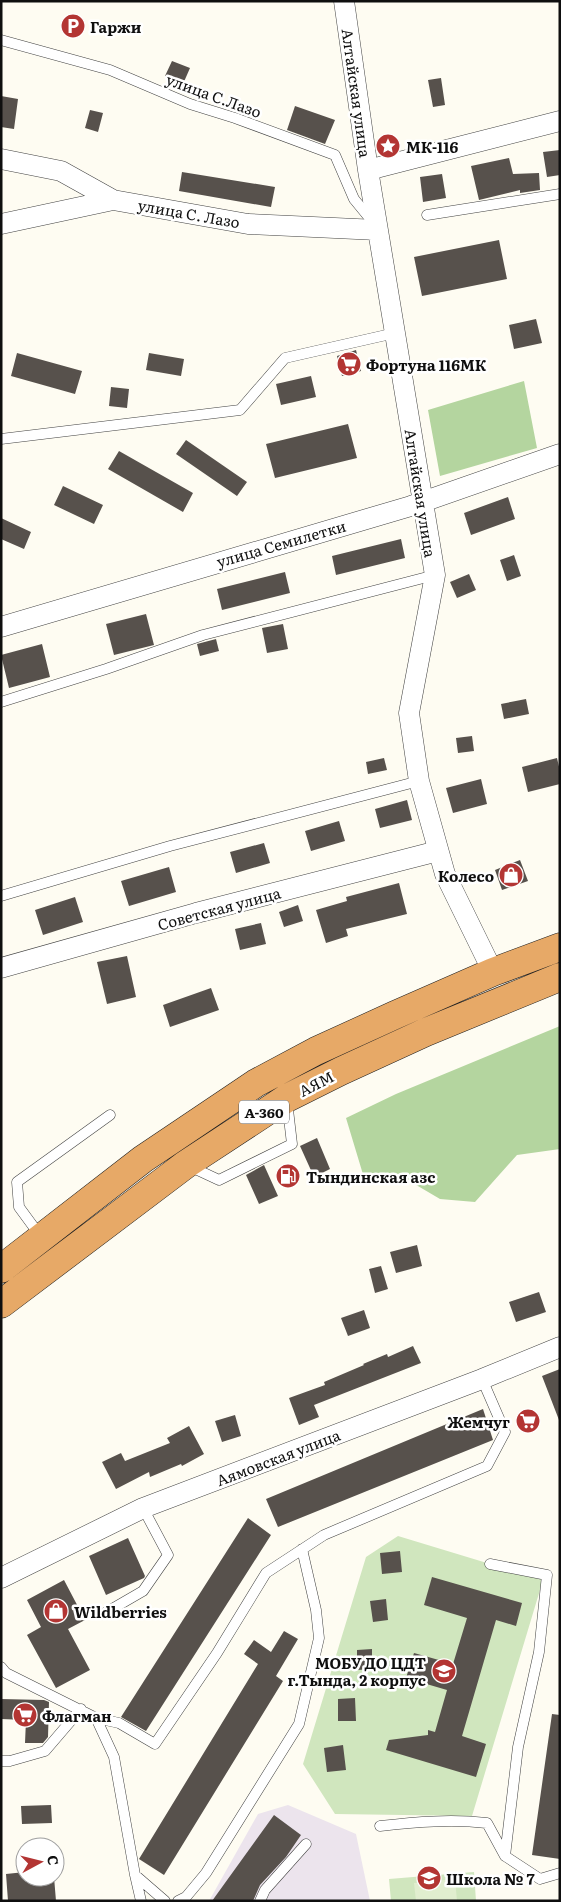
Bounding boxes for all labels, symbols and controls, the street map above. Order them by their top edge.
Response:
parking icon: Гаржи [60,13,86,39]
place label: Гаржи [90,15,142,38]
street label: Алтайская улица [337,27,378,160]
street label: улица С.Лазо [163,67,265,123]
place icon: МК-116 [375,133,401,159]
place label: МК-116 [406,135,458,158]
street label: улица С. Лазо [136,193,242,233]
supermarket icon: Фортуна 116МК [336,351,362,377]
place label: Фортуна 116МК [366,353,487,376]
street label: Алтайская улица [399,427,443,560]
street label: улица Семилетки [214,514,348,572]
shop icon: Колесо [498,862,524,888]
place label: Колесо [438,864,494,887]
street label: Советская улица [155,880,284,935]
street label: АЯМ [294,1064,338,1102]
road number: А-360 [239,1100,289,1124]
fuel station icon: Тындинская азс [275,1163,301,1189]
place label: Тындинская азс [306,1165,435,1188]
supermarket icon: Жемчуг [515,1408,541,1434]
place label: Жемчуг [447,1410,510,1433]
street label: Аямовская улица [213,1422,344,1491]
shop icon: Wildberries [43,1598,69,1624]
place label: Wildberries [74,1600,167,1623]
place label: МОБУ ДО ЦДТ г.Тында, 2 корпус [287,1651,426,1691]
school or university icon: МОБУ ДО ЦДТ г.Тында, 2 корпус [431,1658,457,1684]
supermarket icon: Флагман [12,1702,38,1728]
place label: Флагман [42,1704,112,1727]
north arrow [15,1837,65,1887]
text: С [43,1854,64,1866]
school or university icon: Школа № 7 [416,1865,442,1891]
place label: Школа № 7 [446,1867,535,1890]

